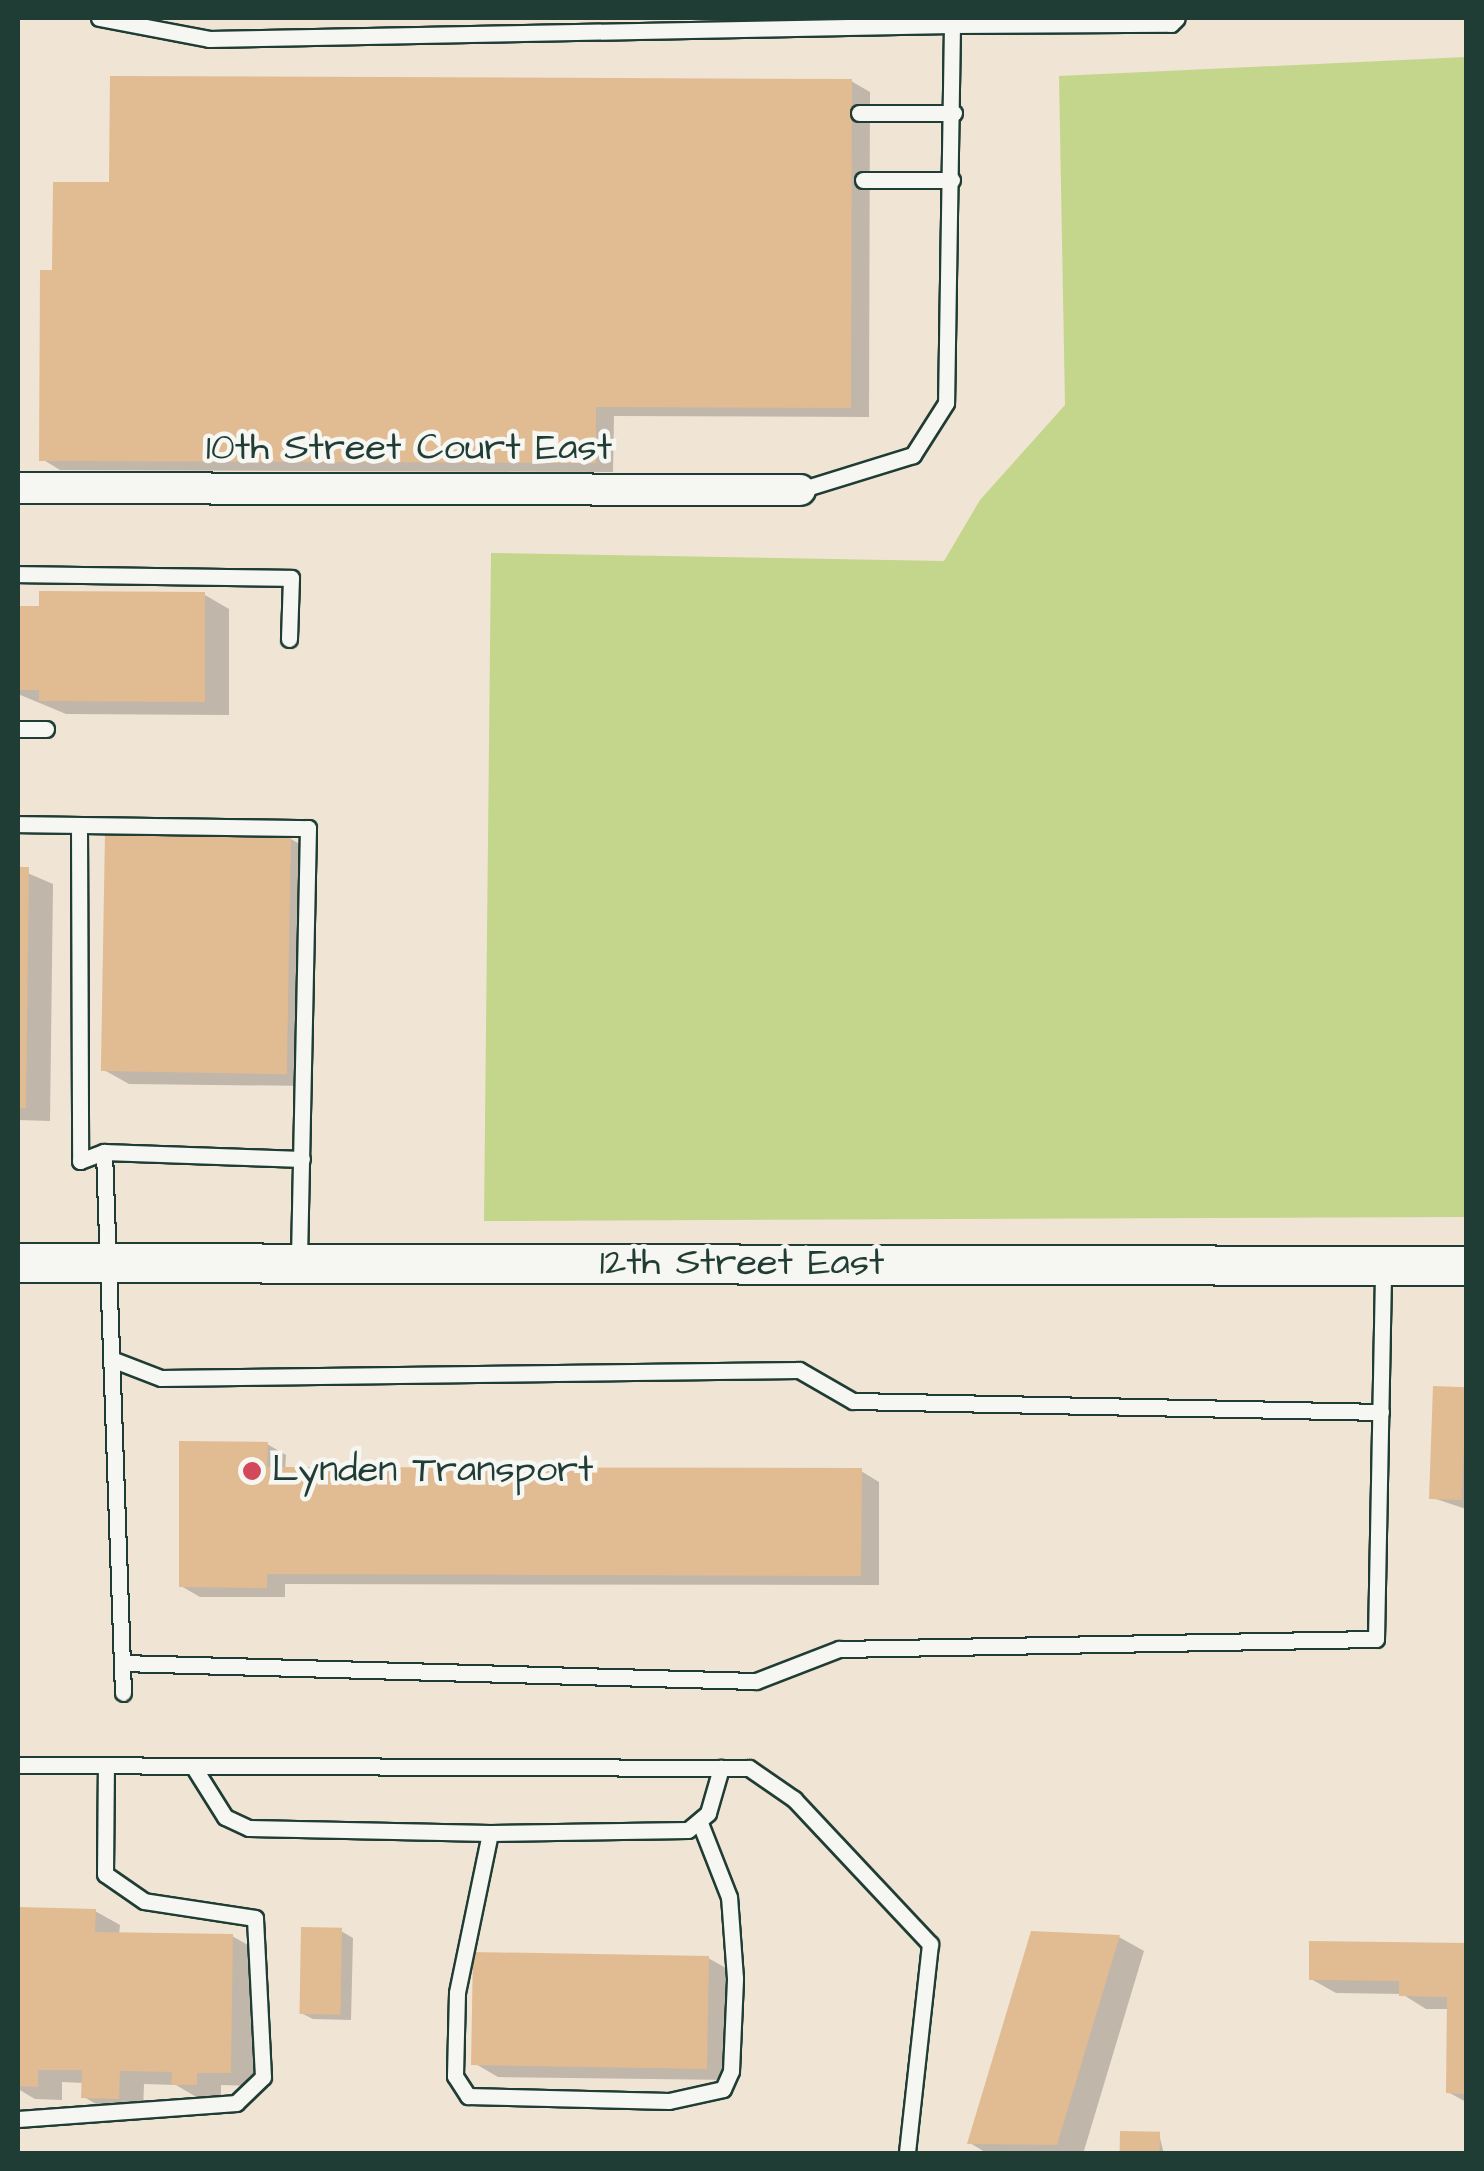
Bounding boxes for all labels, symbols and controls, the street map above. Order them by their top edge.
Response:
street label: 10th Street Court East [206,426,612,472]
street label: 12th Street East [600,1241,884,1287]
place label: Lynden Transport [272,1448,593,1494]
marker: Lynden Transport [241,1460,263,1482]

